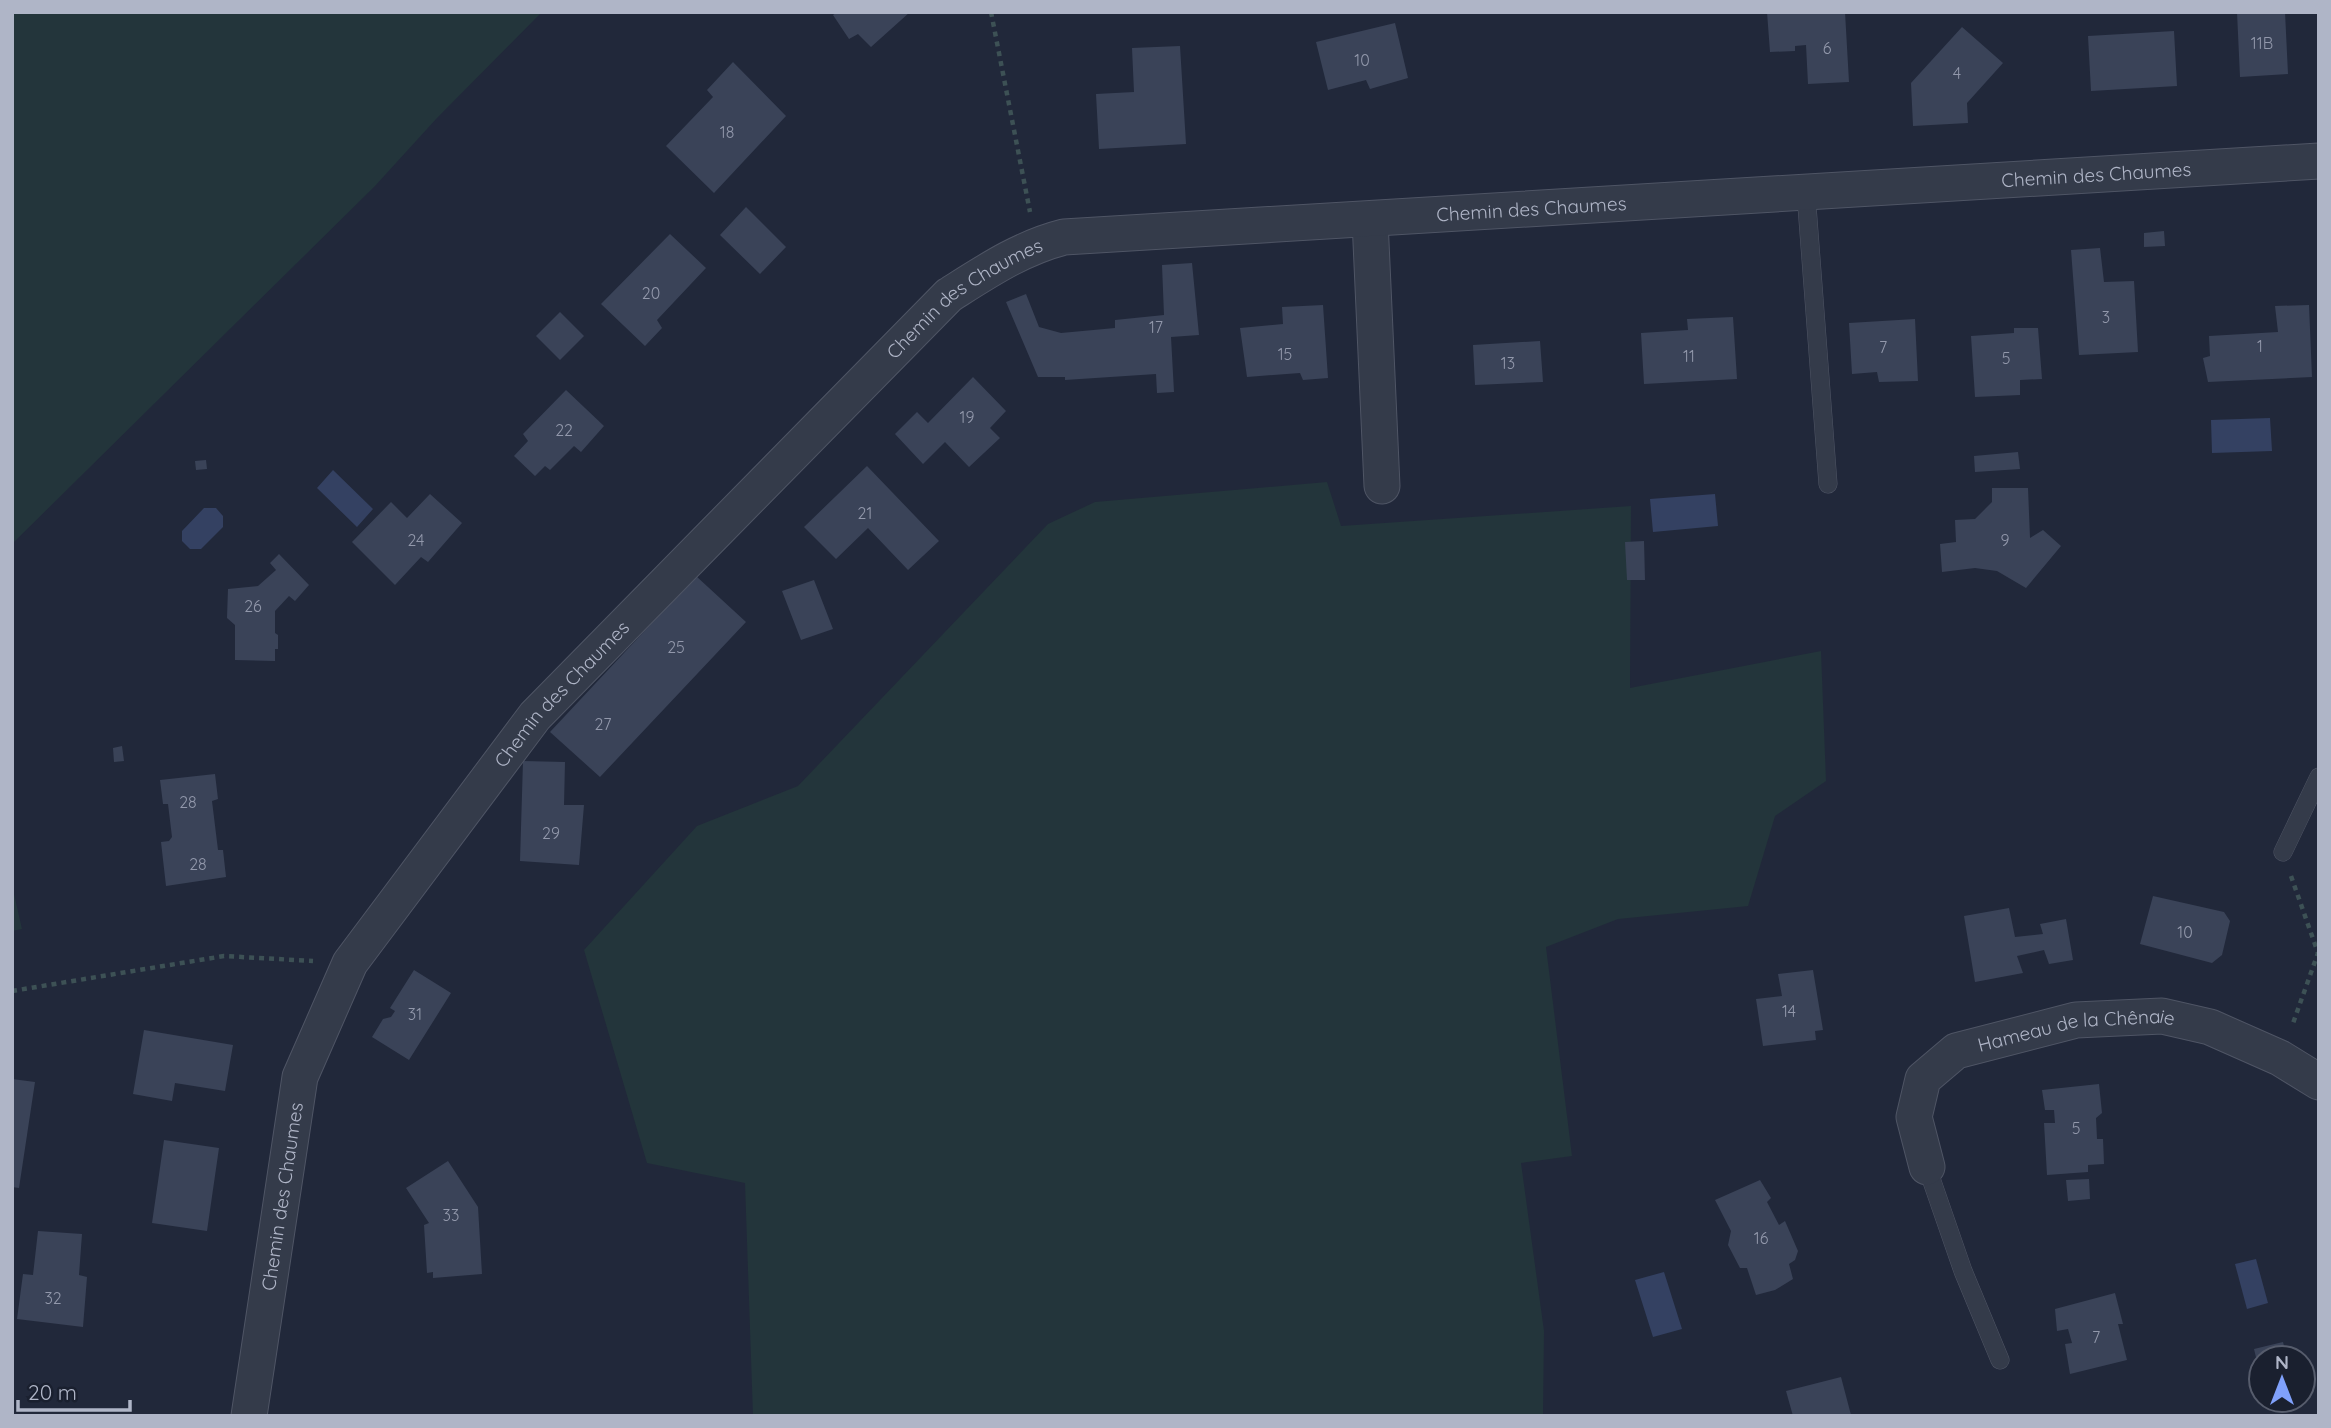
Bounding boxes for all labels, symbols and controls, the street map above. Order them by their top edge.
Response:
house number: 11B [2251,33,2273,53]
house number: 6 [1823,38,1832,58]
house number: 10 [1354,50,1370,70]
house number: 4 [1953,63,1961,83]
house number: 18 [720,122,734,142]
street label: Chemin des Chaumes [2001,157,2192,192]
street label: Chemin des Chaumes [1436,191,1627,226]
street label: Chemin des Chaumes [881,233,1046,364]
house number: 20 [642,283,660,303]
house number: 3 [2102,307,2110,327]
house number: 17 [1149,317,1163,337]
house number: 1 [2257,336,2263,356]
house number: 7 [1879,337,1887,357]
house number: 15 [1278,344,1292,364]
house number: 11 [1683,346,1695,366]
house number: 5 [2002,348,2010,368]
house number: 13 [1501,353,1515,373]
house number: 19 [960,407,974,427]
house number: 22 [555,420,573,440]
house number: 21 [858,503,872,523]
house number: 24 [407,530,425,550]
house number: 9 [2001,530,2010,550]
house number: 26 [244,596,262,616]
street label: Chemin des Chaumes [489,615,634,772]
house number: 25 [667,637,685,657]
house number: 27 [595,714,611,734]
house number: 28 [179,792,197,812]
house number: 29 [542,823,560,843]
house number: 28 [189,854,207,874]
house number: 10 [2177,922,2193,942]
house number: 14 [1782,1001,1796,1021]
house number: 31 [408,1004,422,1024]
street label: Hameau de la Chênaie [1975,1004,2178,1057]
street label: Chemin des Chaumes [256,1101,308,1292]
house number: 5 [2072,1118,2080,1138]
house number: 33 [443,1205,459,1225]
house number: 16 [1754,1228,1769,1248]
house number: 32 [44,1288,62,1308]
house number: 7 [2092,1327,2100,1347]
north arrow [2247,1344,2317,1414]
text: N [2275,1350,2289,1374]
scale bar [18,1368,130,1412]
text: 20 m [28,1379,77,1405]

